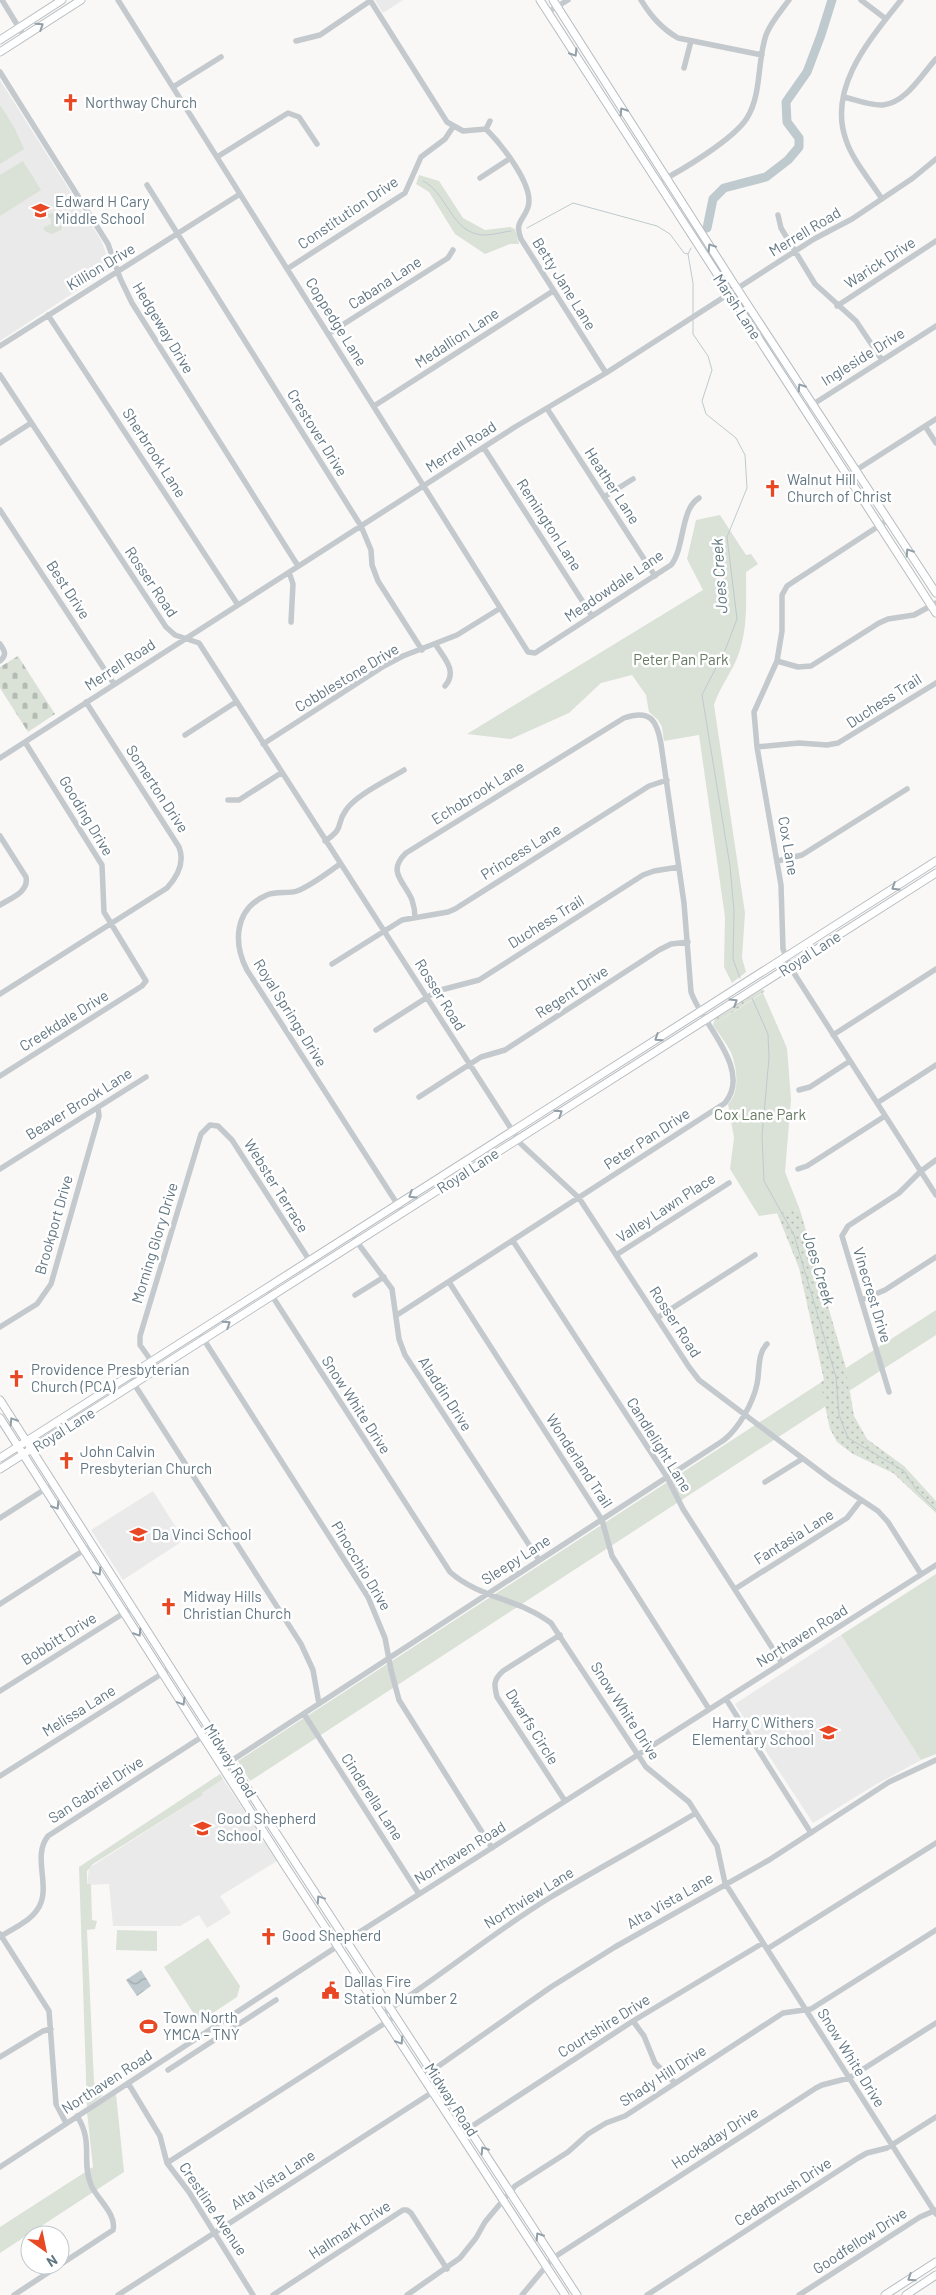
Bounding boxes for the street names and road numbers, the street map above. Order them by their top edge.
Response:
street label: Constitution Drive [294,172,401,252]
street label: Merrell Road [765,203,844,260]
street label: Warick Drive [841,233,918,292]
street label: Betty Jane Lane [529,234,600,333]
street label: Killion Drive [63,239,138,294]
street label: Cabana Lane [345,252,424,312]
street label: Marsh Lane [710,270,766,343]
street label: Coppedge Lane [302,274,371,369]
street label: Hedgeway Drive [130,279,198,376]
street label: Medallion Lane [411,303,502,371]
street label: Ingleside Drive [817,323,908,389]
street label: Crestover Drive [284,386,352,479]
street label: Sherbrook Lane [119,404,190,500]
street label: Merrell Road [422,417,499,476]
street label: Heather Lane [581,444,644,527]
street label: Remington Lane [513,475,586,574]
street label: Rosser Road [122,543,182,620]
street label: Meadowdale Lane [561,545,666,625]
street label: Best Drive [43,557,94,622]
street label: Merrell Road [81,635,158,694]
street label: Cobblestone Drive [291,639,402,715]
street label: Duchess Trail [842,669,924,731]
street label: Somerton Drive [123,741,193,836]
street label: Echobrook Lane [428,757,527,828]
street label: Gooding Drive [56,772,118,859]
street label: Cox Lane [775,815,803,877]
street label: Princess Lane [477,819,564,883]
street label: Duchess Trail [504,891,587,952]
street label: Royal Lane [775,927,844,980]
street label: Royal Springs Drive [250,955,331,1070]
street label: Rosser Road [412,955,470,1034]
street label: Regent Drive [532,961,611,1021]
street label: Creekdale Drive [16,986,111,1055]
street label: Beaver Brook Lane [22,1063,135,1143]
street label: Peter Pan Drive [600,1104,693,1173]
street label: Webster Terrace [241,1135,313,1236]
street label: Royal Lane [433,1144,502,1197]
street label: Valley Lawn Place [613,1169,718,1246]
street label: Brookport Drive [30,1173,76,1276]
street label: Morning Glory Drive [127,1180,181,1305]
street label: Vinecrest Drive [850,1245,896,1345]
street label: Rosser Road [646,1283,705,1360]
street label: Snow White Drive [318,1352,395,1457]
street label: Aladdin Drive [415,1353,477,1434]
street label: Candlelight Lane [624,1394,696,1495]
street label: Royal Lane [29,1403,98,1455]
street label: Wonderland Trail [543,1410,617,1511]
street label: Fantasia Lane [750,1504,837,1568]
street label: Pinocchio Drive [328,1518,396,1613]
street label: Sleepy Lane [478,1530,553,1588]
street label: Northaven Road [753,1600,850,1670]
street label: Bobbitt Drive [18,1608,99,1668]
street label: Snow White Drive [587,1658,664,1763]
street label: Melissa Lane [38,1681,118,1740]
street label: Dwarfs Circle [502,1685,563,1768]
street label: Midway Road [201,1720,261,1801]
street label: Cinderella Lane [338,1750,408,1843]
street label: San Gabriel Drive [45,1752,146,1827]
street label: Northaven Road [411,1817,508,1887]
street label: Northview Lane [480,1862,577,1932]
street label: Alta Vista Lane [623,1868,716,1932]
street label: Courtshire Drive [554,1990,653,2061]
street label: Snow White Drive [814,2005,889,2110]
street label: Shady Hill Drive [616,2040,709,2110]
street label: Northaven Road [58,2045,155,2117]
street label: Midway Road [421,2059,482,2140]
street label: Hockaday Drive [668,2102,761,2172]
street label: Alta Vista Lane [227,2145,318,2213]
street label: Cedarbrush Drive [731,2153,834,2229]
street label: Crestline Avenue [176,2158,252,2259]
street label: Hallmark Drive [305,2196,394,2262]
street label: Goodfellow Drive [809,2203,910,2277]

